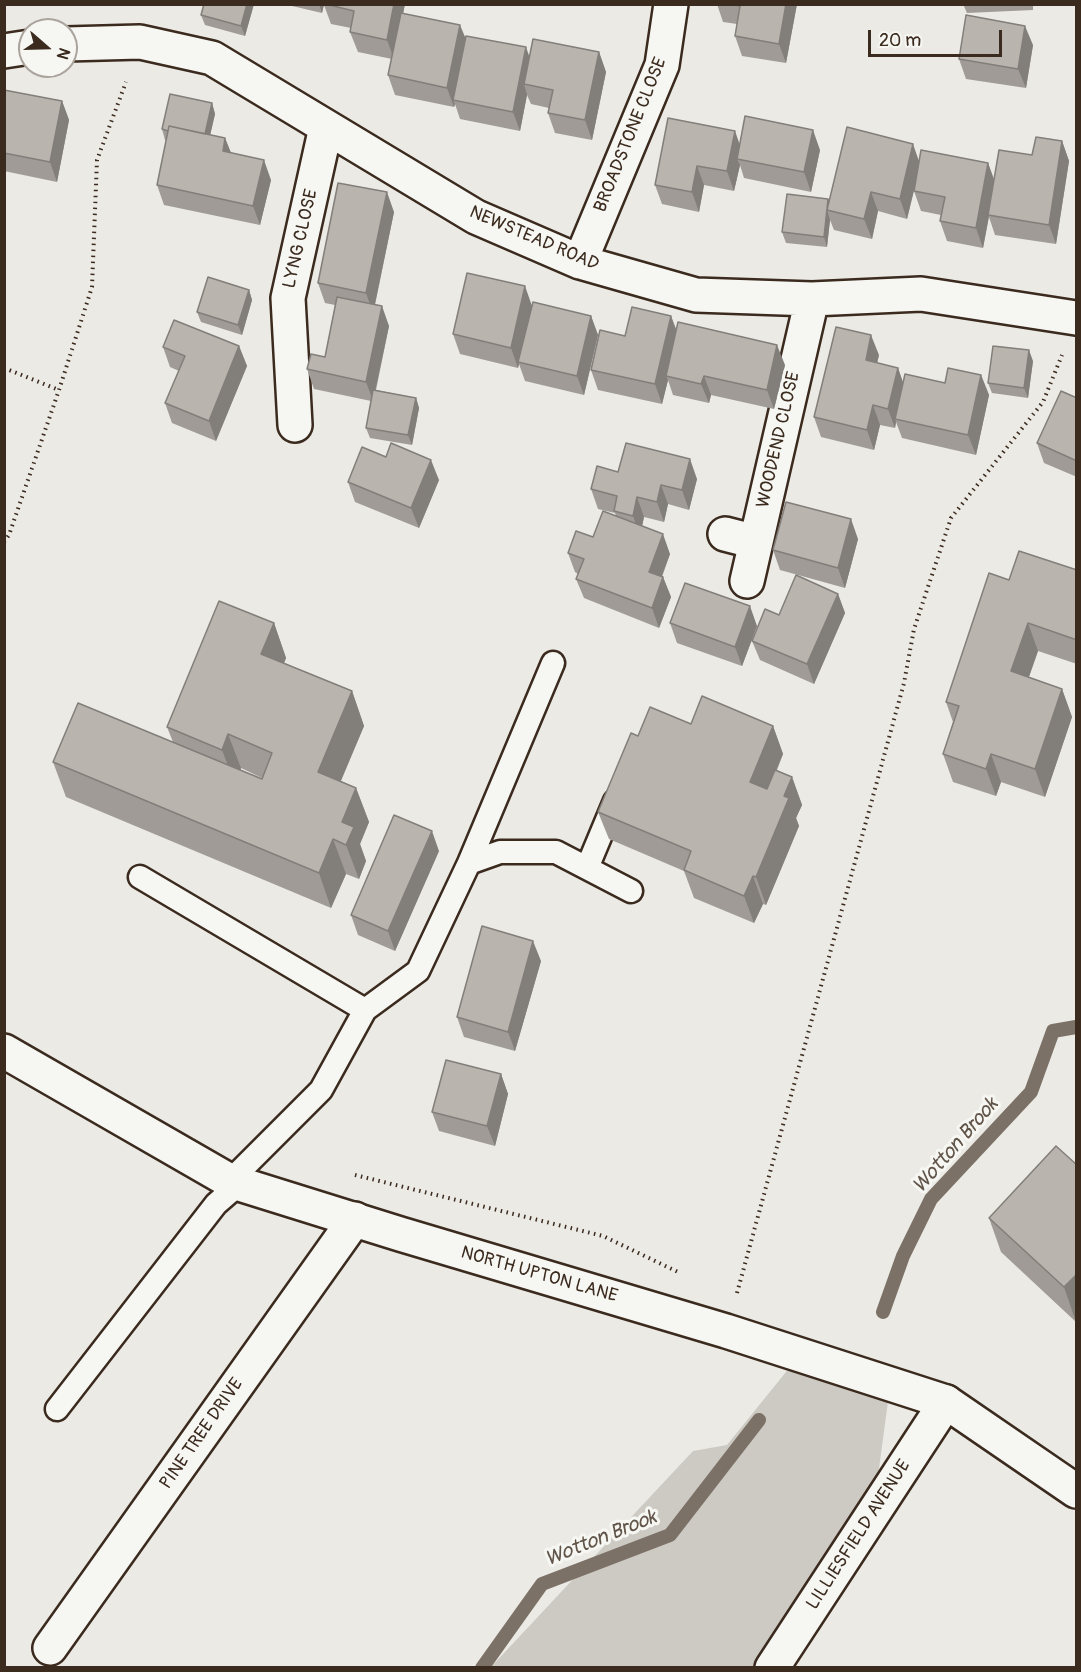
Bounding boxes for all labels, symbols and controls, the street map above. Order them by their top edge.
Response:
north arrow [18,18,78,78]
scale bar [871,18,1004,56]
text: 20 m [879,29,921,52]
text: N [52,45,74,62]
street label: BROADSTONE CLOSE [590,55,672,215]
street label: LYNG CLOSE [279,187,323,291]
street label: NEWSTEAD ROAD [466,202,602,276]
street label: WOODEND CLOSE [753,370,805,510]
water label: Wotton Brook [908,1094,1004,1198]
street label: NORTH UPTON LANE [458,1242,620,1308]
street label: PINE TREE DRIVE [156,1374,248,1494]
street label: LILLIESFIELD AVENUE [802,1456,916,1614]
water label: Wotton Brook [542,1506,660,1572]

